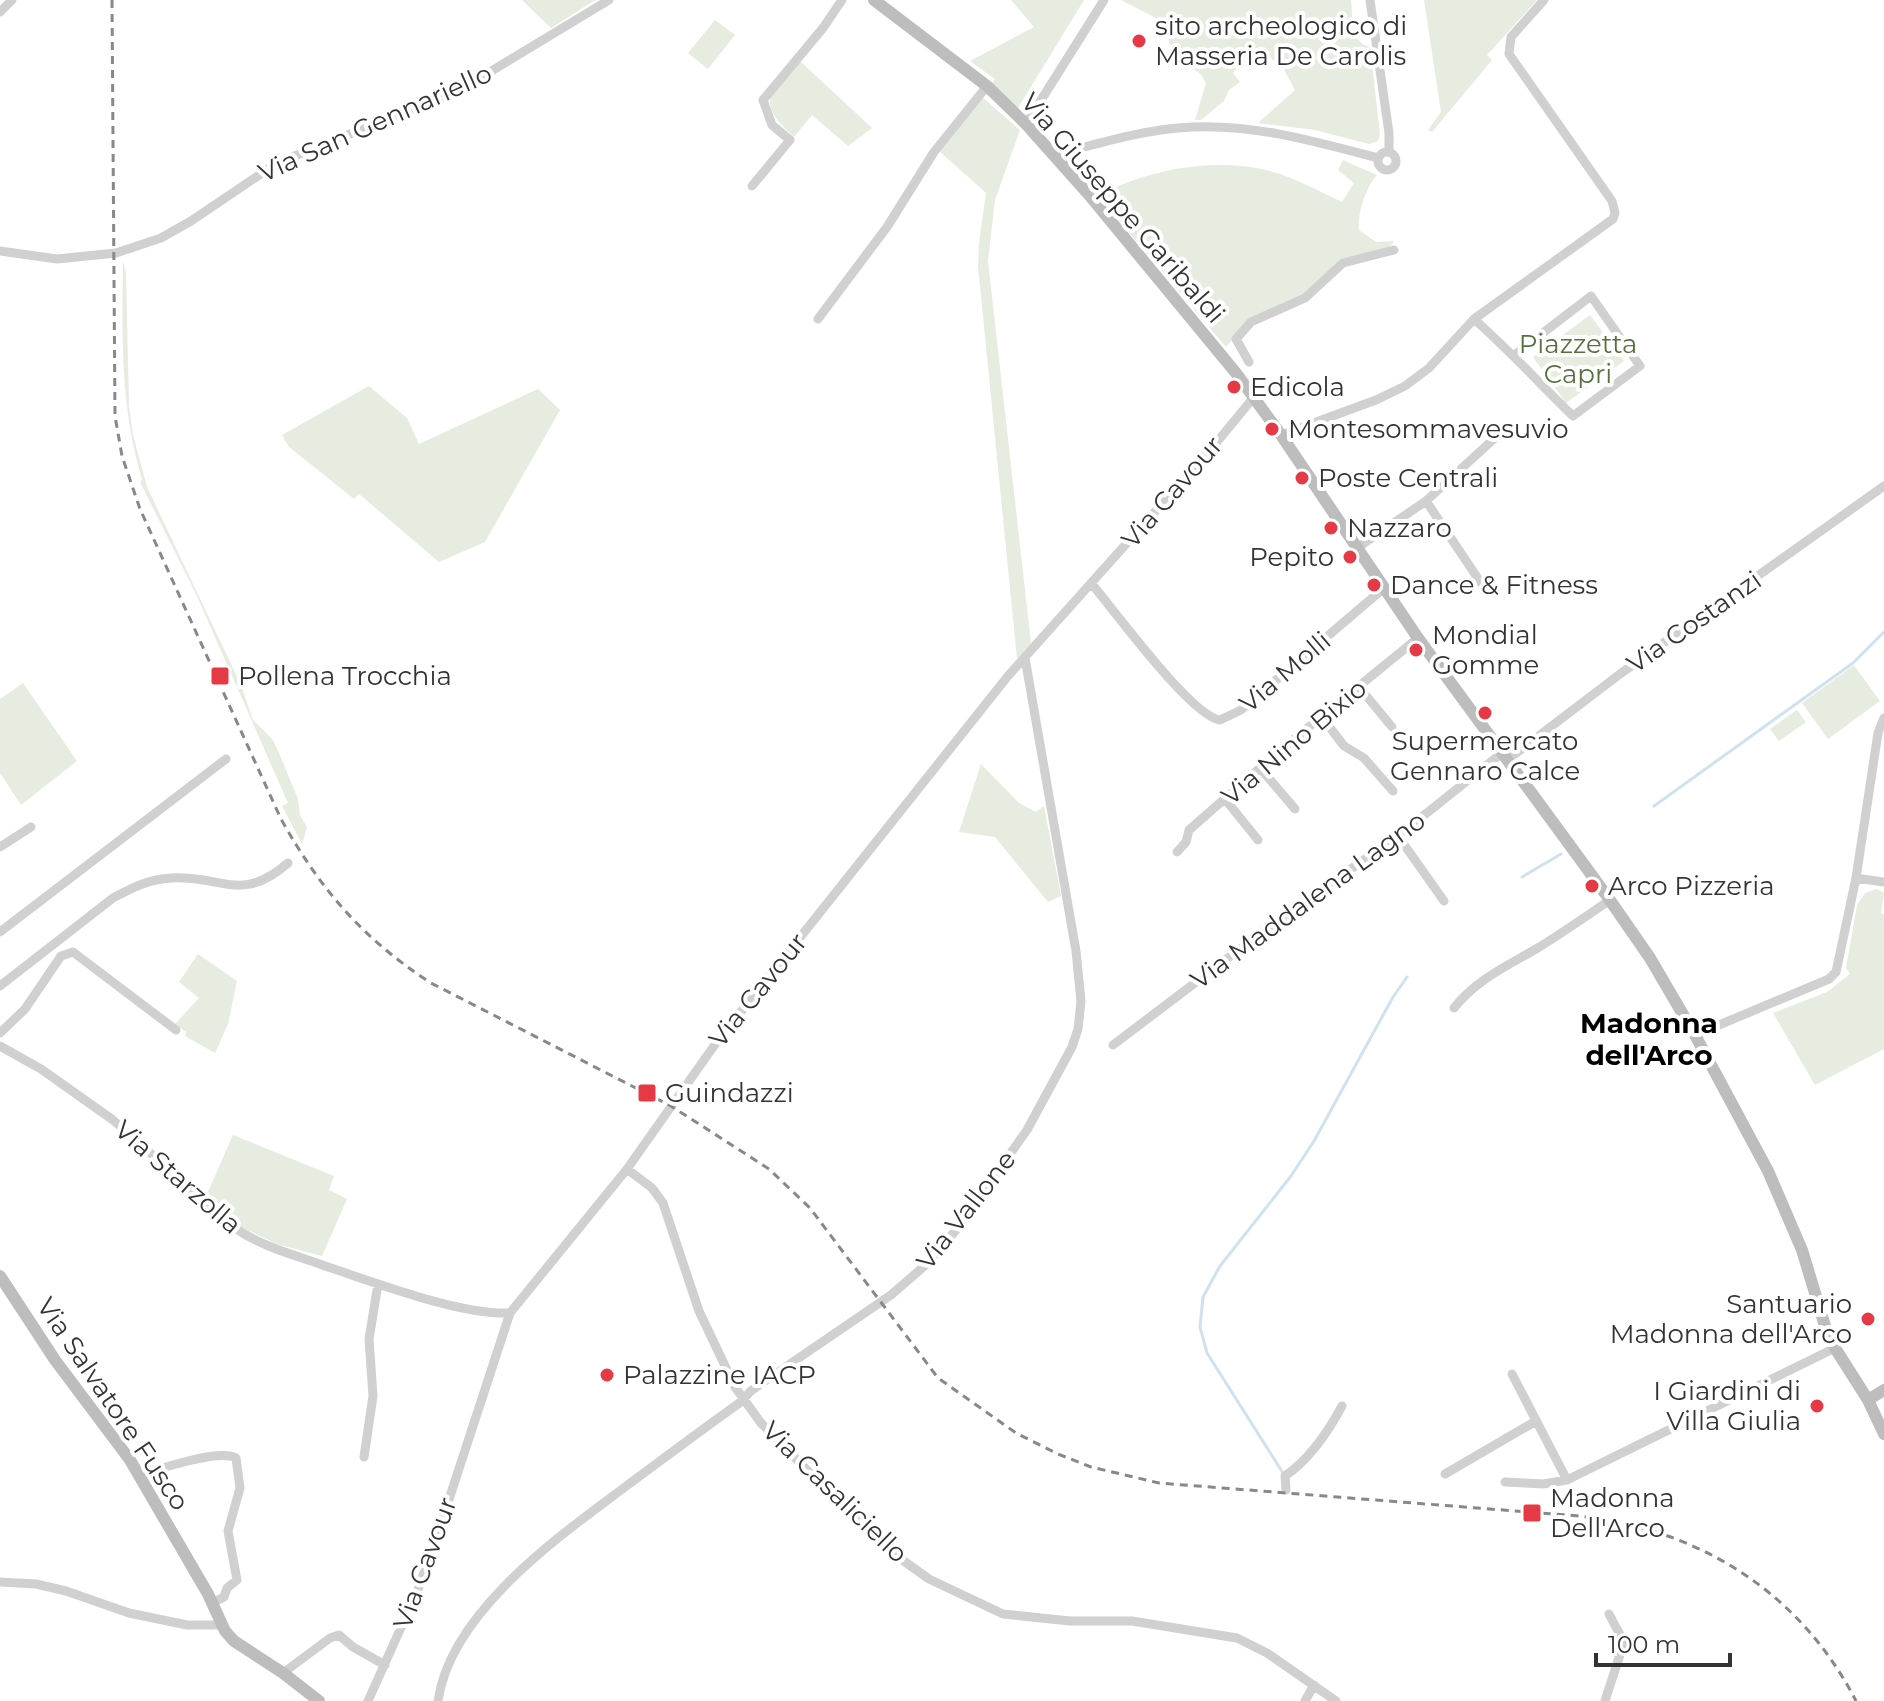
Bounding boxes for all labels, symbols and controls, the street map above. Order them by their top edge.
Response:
place label: sito archeologico di Masseria De Carolis [1155,10,1407,72]
marker: sito archeologico di Masseria De Carolis [1130,32,1148,50]
street label: Via San Gennariello [253,57,497,189]
street label: Via Giuseppe Garibaldi [1014,86,1232,330]
park label: Piazzetta Capri [1519,328,1637,390]
place label: Edicola [1250,371,1345,403]
marker: Edicola [1225,378,1243,396]
place label: Montesommavesuvio [1288,413,1569,445]
marker: Montesommavesuvio [1263,420,1281,438]
street label: Via Cavour [1115,429,1229,555]
place label: Poste Centrali [1318,462,1498,494]
marker: Poste Centrali [1293,469,1311,487]
place label: Nazzaro [1347,512,1452,544]
marker: Nazzaro [1322,519,1340,537]
place label: Pepito [1249,541,1334,573]
marker: Pepito [1341,548,1359,566]
street label: Via Costanzi [1621,564,1767,680]
place label: Dance & Fitness [1390,569,1598,601]
marker: Dance & Fitness [1365,576,1383,594]
place label: Mondial Gomme [1432,619,1539,681]
street label: Via Molli [1233,625,1337,719]
marker: Mondial Gomme [1407,641,1425,659]
place label: Pollena Trocchia [238,660,452,692]
marker: Pollena Trocchia [209,665,231,687]
street label: Via Nino Bixio [1215,672,1373,812]
marker: Supermercato Gennaro Calce [1476,704,1494,722]
place label: Supermercato Gennaro Calce [1390,725,1580,787]
street label: Via Maddalena Lagno [1184,804,1432,996]
place label: Arco Pizzeria [1608,870,1775,902]
marker: Arco Pizzeria [1583,877,1601,895]
street label: Via Cavour [702,926,814,1054]
district label: Madonna dell'Arco [1580,1006,1718,1072]
place label: Guindazzi [665,1077,794,1109]
marker: Guindazzi [636,1082,658,1104]
street label: Via Starzolla [108,1113,248,1241]
street label: Via Vallone [910,1144,1022,1276]
place label: Santuario Madonna dell'Arco [1610,1288,1852,1350]
street label: Via Salvatore Fusco [30,1291,196,1517]
marker: Santuario Madonna dell'Arco [1859,1310,1877,1328]
place label: Palazzine IACP [623,1359,816,1391]
marker: Palazzine IACP [598,1366,616,1384]
place label: I Giardini di Villa Giulia [1653,1375,1801,1437]
marker: I Giardini di Villa Giulia [1808,1397,1826,1415]
street label: Via Casaliciello [756,1415,914,1569]
place label: Madonna Dell'Arco [1550,1482,1675,1544]
street label: Via Cavour [386,1493,464,1633]
marker: Madonna Dell'Arco [1521,1502,1543,1524]
scale bar [1596,1617,1730,1667]
text: 100 m [1608,1630,1680,1659]

